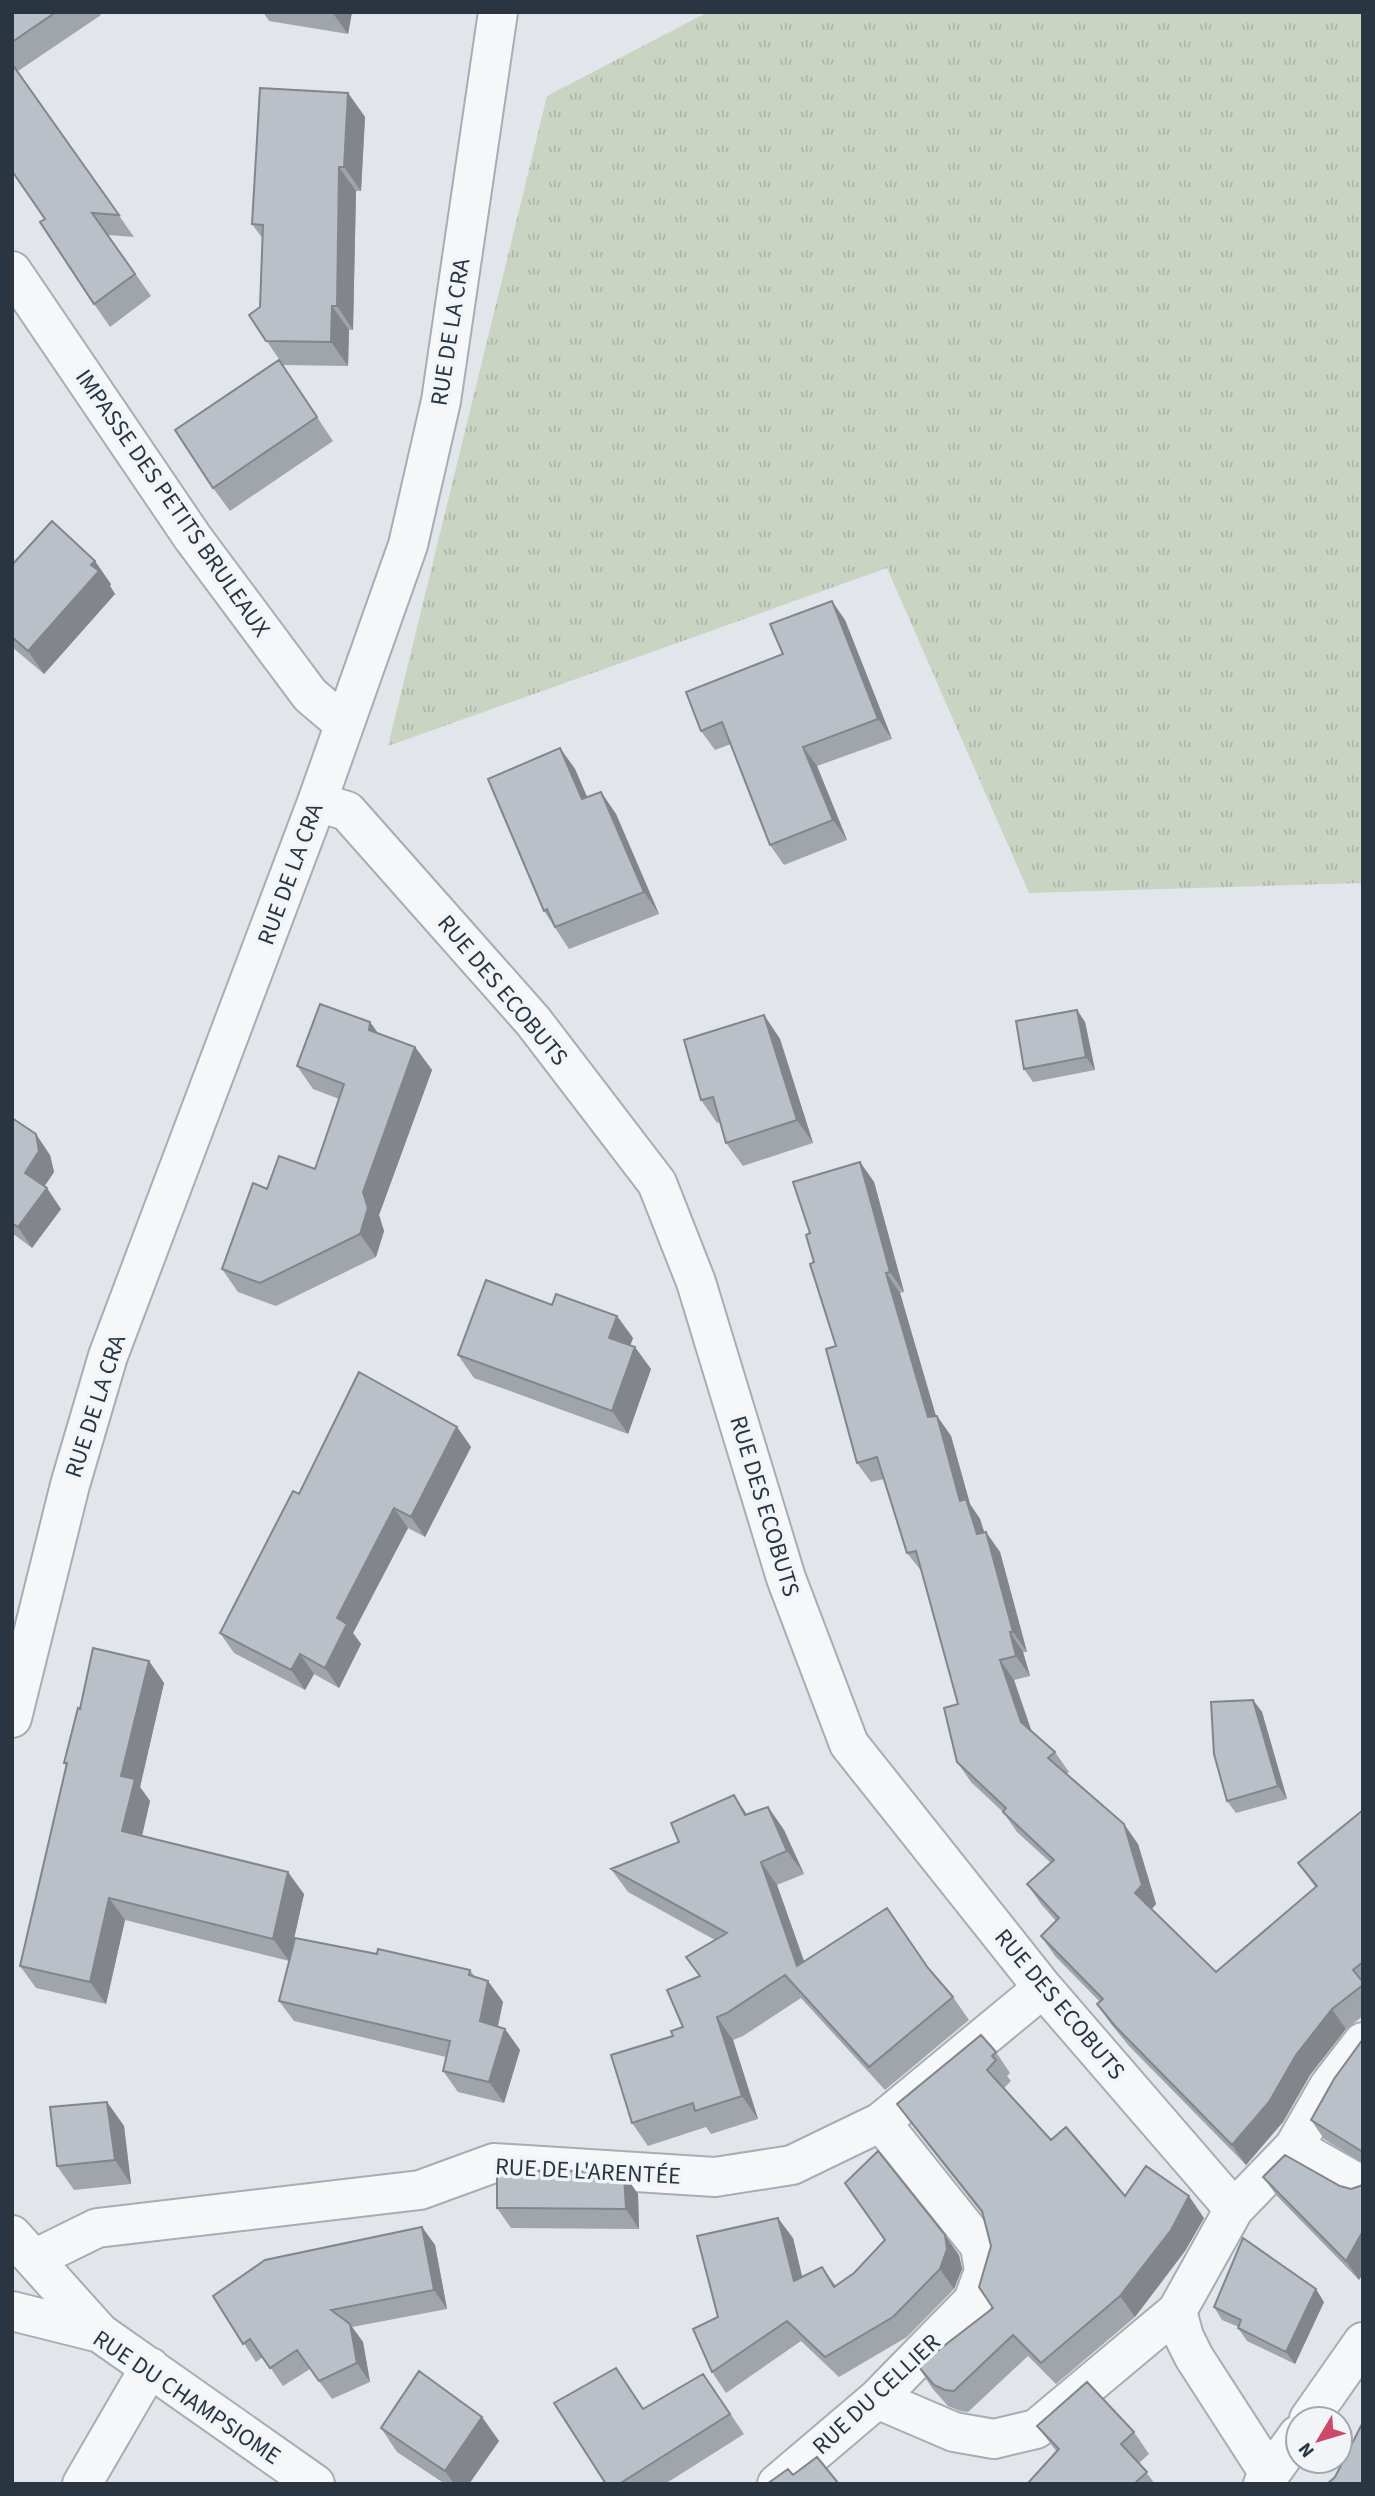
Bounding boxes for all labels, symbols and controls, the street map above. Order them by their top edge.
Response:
street label: RUE DE LA CRA [422,256,479,408]
street label: IMPASSE DES PETITS BRULEAUX [67,362,279,644]
street label: RUE DE LA CRA [249,798,332,950]
street label: RUE DES ECOBUTS [429,907,576,1073]
street label: RUE DE LA CRA [56,1330,135,1482]
street label: RUE DES ECOBUTS [720,1411,809,1601]
street label: RUE DES ECOBUTS [986,1921,1133,2087]
street label: RUE DE L'ARENTÉE [494,2149,682,2194]
street label: RUE DU CHAMPSIOME [86,2321,288,2473]
street label: RUE DU CELLIER [804,2325,948,2463]
north arrow [1284,2405,1354,2475]
text: N [1292,2436,1321,2463]

